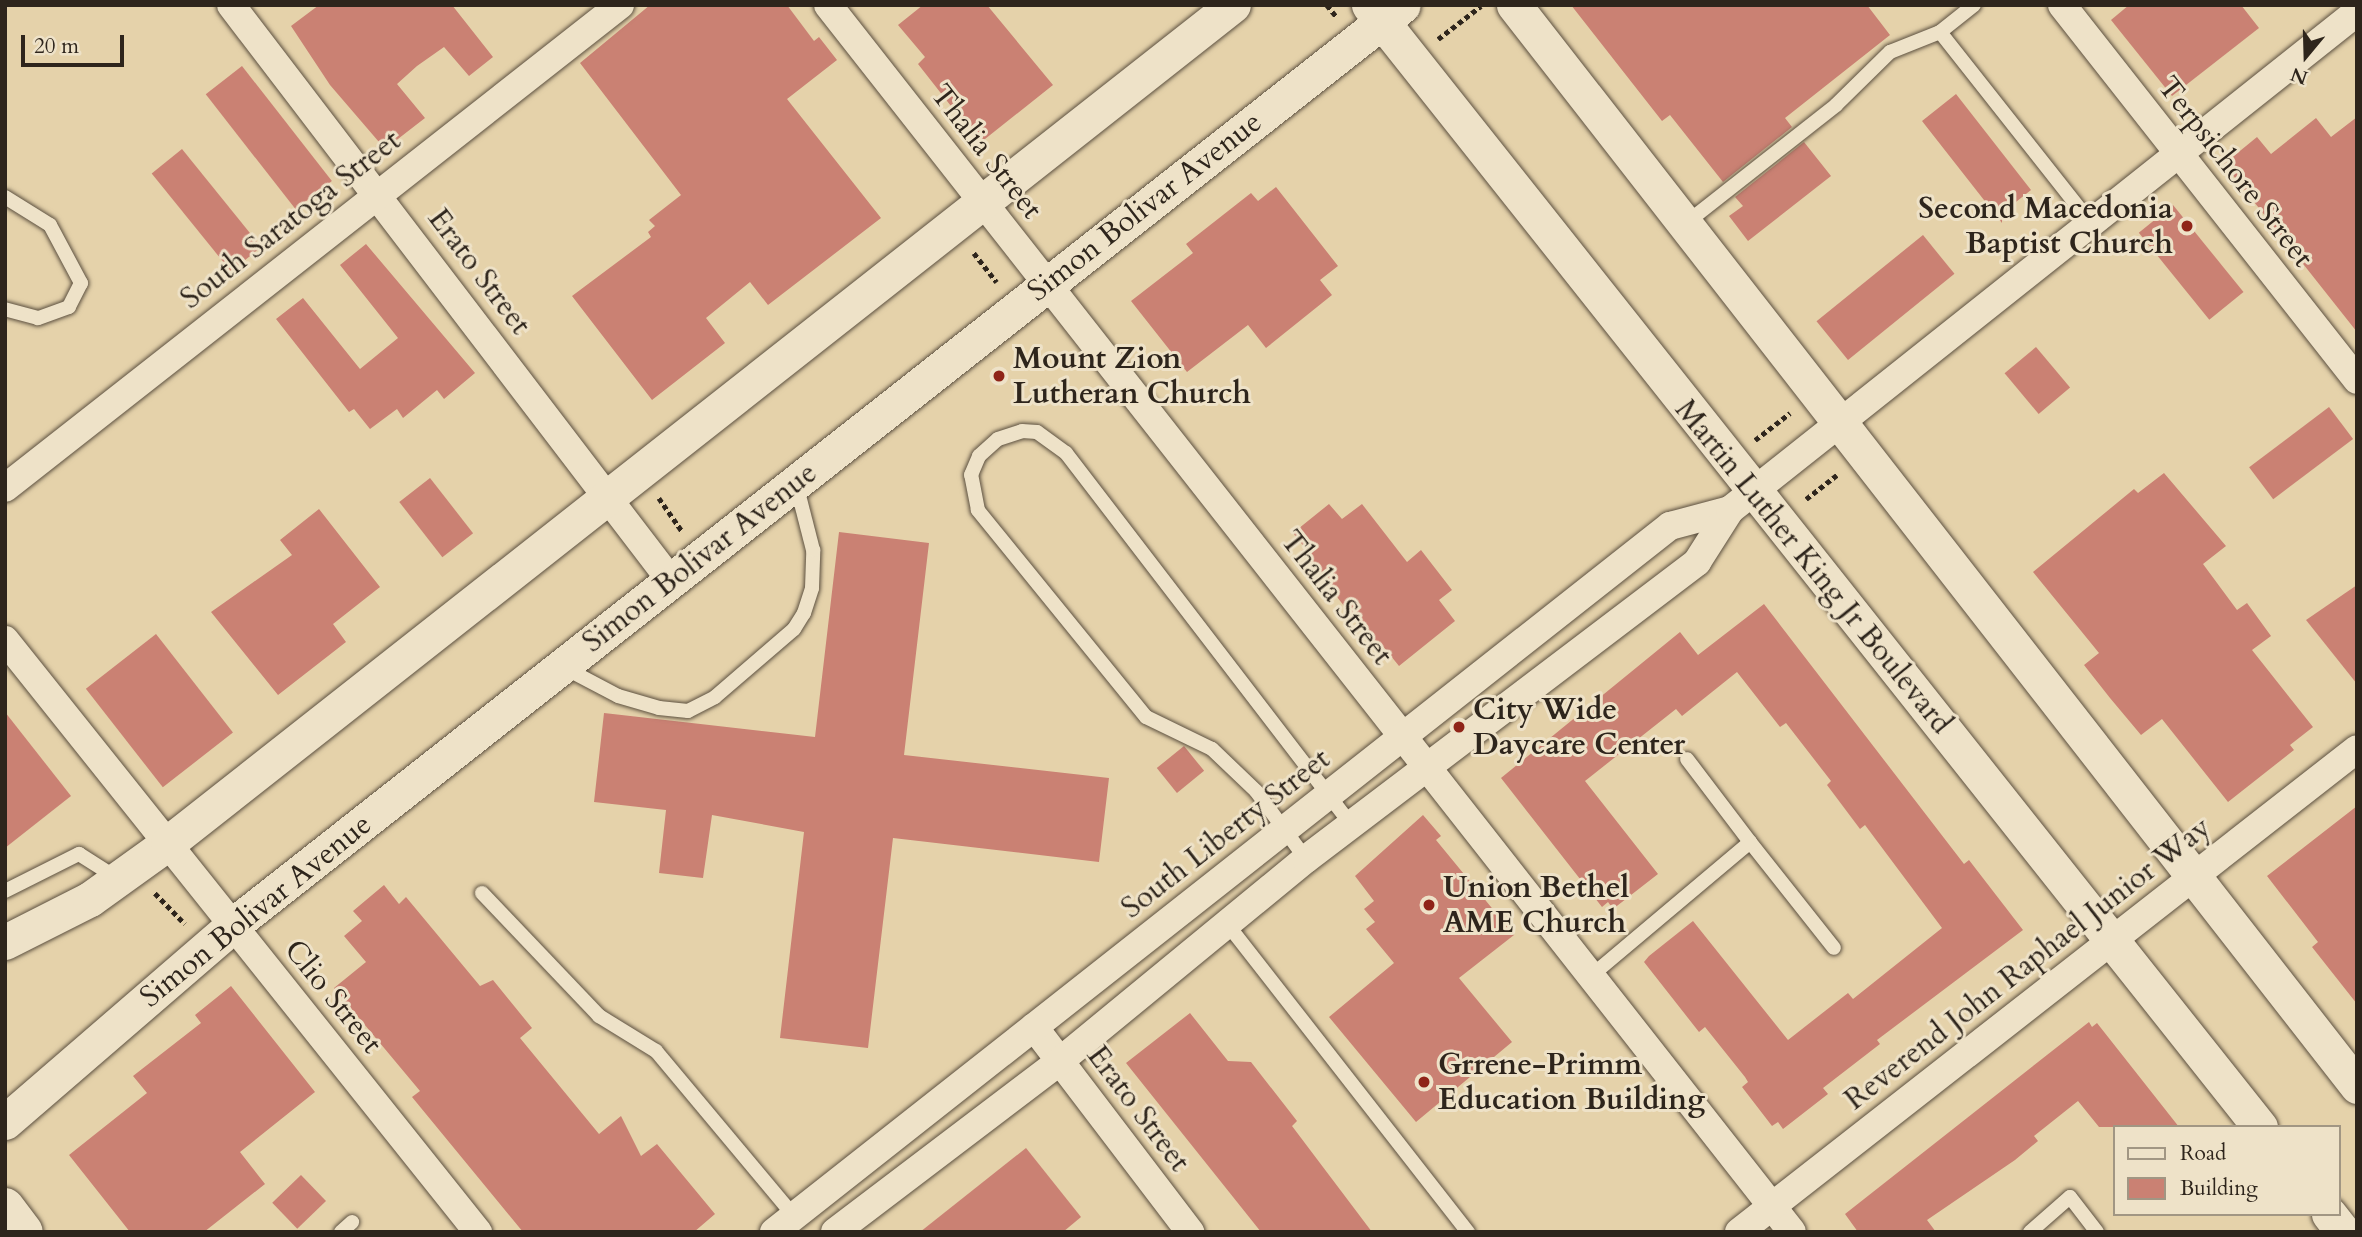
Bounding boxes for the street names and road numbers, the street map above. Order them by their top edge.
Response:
street label: Terpsichore Street [2149,69,2321,275]
street label: Thalia Street [922,78,1050,226]
street label: Simon Bolivar Avenue [1021,104,1269,310]
street label: South Saratoga Street [174,123,408,317]
street label: Erato Street [420,202,538,342]
street label: Martin Luther King Jr Boulevard [1667,393,1959,741]
street label: Simon Bolivar Avenue [576,455,824,661]
street label: Thalia Street [1272,524,1400,672]
street label: South Liberty Street [1115,741,1337,927]
street label: Simon Bolivar Avenue [133,807,379,1015]
street label: Reverend John Raphael Junior Way [1838,810,2218,1118]
street label: Clio Street [276,933,390,1061]
street label: Erato Street [1079,1039,1197,1179]

